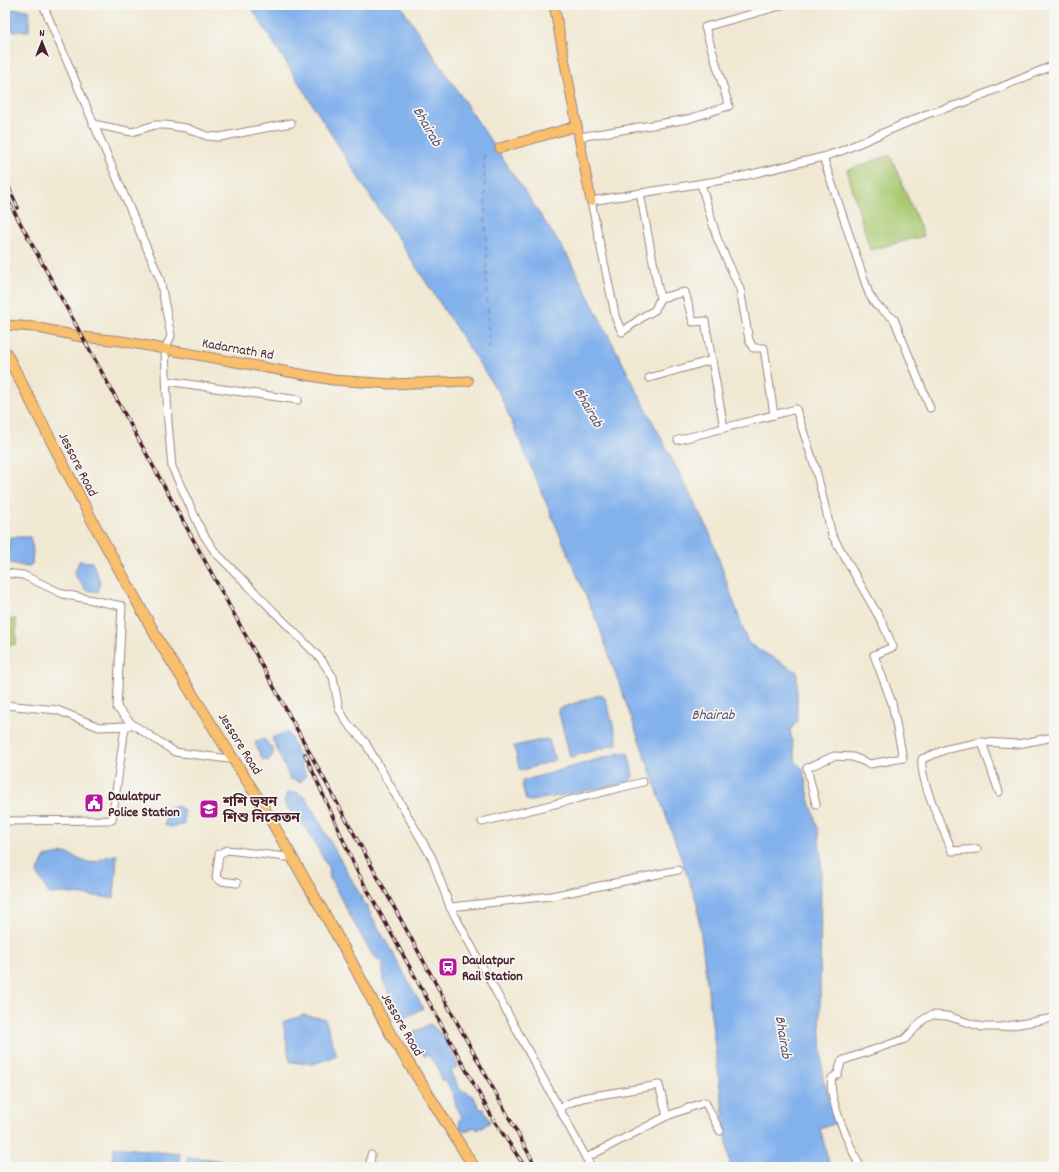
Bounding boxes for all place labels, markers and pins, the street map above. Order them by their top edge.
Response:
place label: Daulatpur Police Station [108,787,180,823]
public building icon: Daulatpur Police Station [83,792,105,814]
place label: শশি ভূষন শিশু নিকেতন [222,793,300,829]
school or university icon: শশি ভূষন শিশু নিকেতন [198,798,220,820]
place label: Daulatpur Rail Station [462,951,523,987]
station icon: Daulatpur Rail Station [437,956,459,978]

